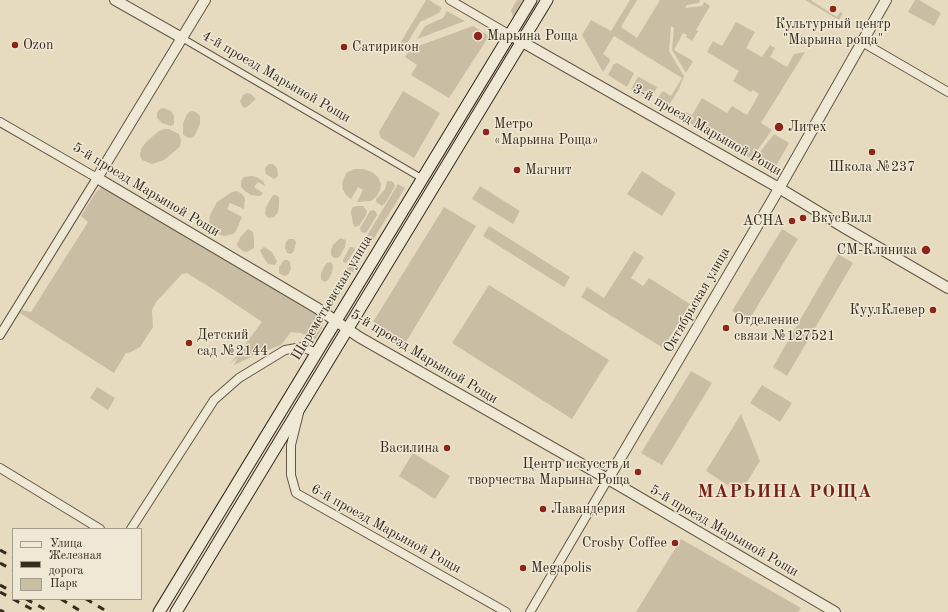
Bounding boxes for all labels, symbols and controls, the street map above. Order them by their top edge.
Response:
marker: Культурный центр "Марьина роща" [828,4,838,14]
place label: Культурный центр "Марьина роща" [775,16,891,48]
street label: 4-й проезд Марьиной Рощи [199,27,353,127]
place label: Марьина Роща [487,28,578,44]
marker: Марьина Роща [472,30,484,42]
place label: Ozon [23,37,53,53]
place label: Сатирикон [352,39,419,55]
marker: Ozon [10,40,20,50]
marker: Сатирикон [339,42,349,52]
street label: 3-й проезд Марьиной Рощи [630,80,784,180]
place label: Метро «Марьина Роща» [494,116,598,148]
place label: Литех [788,119,827,135]
marker: Литех [773,121,785,133]
marker: Метро «Марьина Роща» [481,127,491,137]
street label: 5-й проезд Марьиной Рощи [69,139,223,241]
marker: Школа №237 [867,147,877,157]
place label: Школа №237 [829,159,915,175]
place label: Магнит [525,162,572,178]
marker: Магнит [512,165,522,175]
place label: ВкусВилл [811,210,872,226]
place label: АСНА [743,213,784,229]
marker: ВкусВилл [798,213,808,223]
marker: АСНА [787,216,797,226]
street label: Шереметьевская улица [288,232,376,364]
place label: СМ-Клиника [837,242,917,258]
street label: Октябрьская улица [660,244,734,356]
marker: СМ-Клиника [920,244,932,256]
place label: КуулКлевер [850,302,925,318]
marker: КуулКлевер [928,305,938,315]
street label: 5-й проезд Марьиной Рощи [347,306,501,408]
place label: Отделение связи №127521 [734,312,835,344]
marker: Отделение связи №127521 [721,323,731,333]
place label: Детский сад №2144 [197,327,268,360]
marker: Детский сад №2144 [184,338,194,348]
place label: Василина [380,440,439,456]
marker: Василина [442,443,452,453]
place label: Центр искусств и творчества Марьина Роща [468,456,630,488]
marker: Центр искусств и творчества Марьина Роща [633,467,643,477]
street label: 6-й проезд Марьиной Рощи [308,481,464,577]
street label: 5-й проезд Марьиной Рощи [647,481,801,581]
district label: МАРЬИНА РОЩА [698,481,872,503]
place label: Лавандерия [551,501,625,517]
marker: Лавандерия [538,504,548,514]
legend [12,528,142,600]
place label: Crosby Coffee [582,535,667,551]
text: Улица [50,538,83,550]
marker: Crosby Coffee [670,538,680,548]
text: Железная дорога [49,550,102,577]
place label: Megapolis [531,560,591,576]
marker: Megapolis [518,563,528,573]
text: Парк [50,578,78,590]

